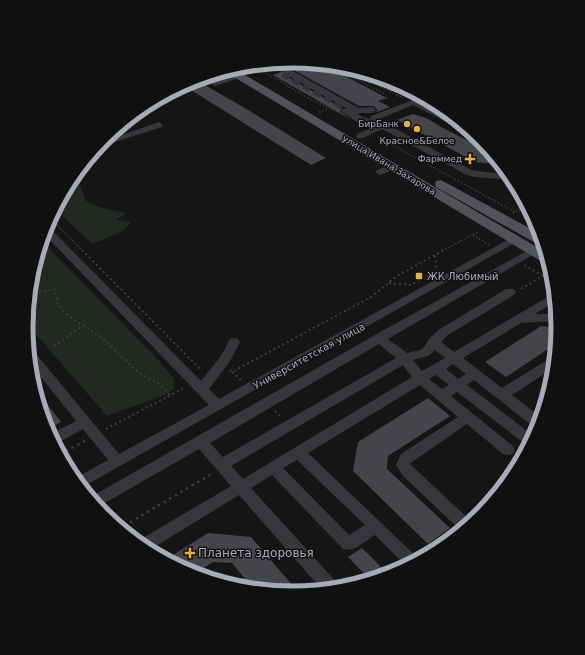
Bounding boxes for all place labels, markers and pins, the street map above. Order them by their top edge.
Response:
place label: БирБанк [358,119,400,129]
marker: БирБанк [402,119,412,129]
marker: Красное&Белое [412,124,422,134]
place label: Красное&Белое [379,136,455,146]
place label: Фарммед [418,154,462,164]
marker: Фарммед [465,154,475,164]
marker: ЖК Любимый [414,271,424,281]
place label: ЖК Любимый [427,271,499,282]
place label: Планета здоровья [198,546,314,560]
marker: Планета здоровья [185,548,195,558]

